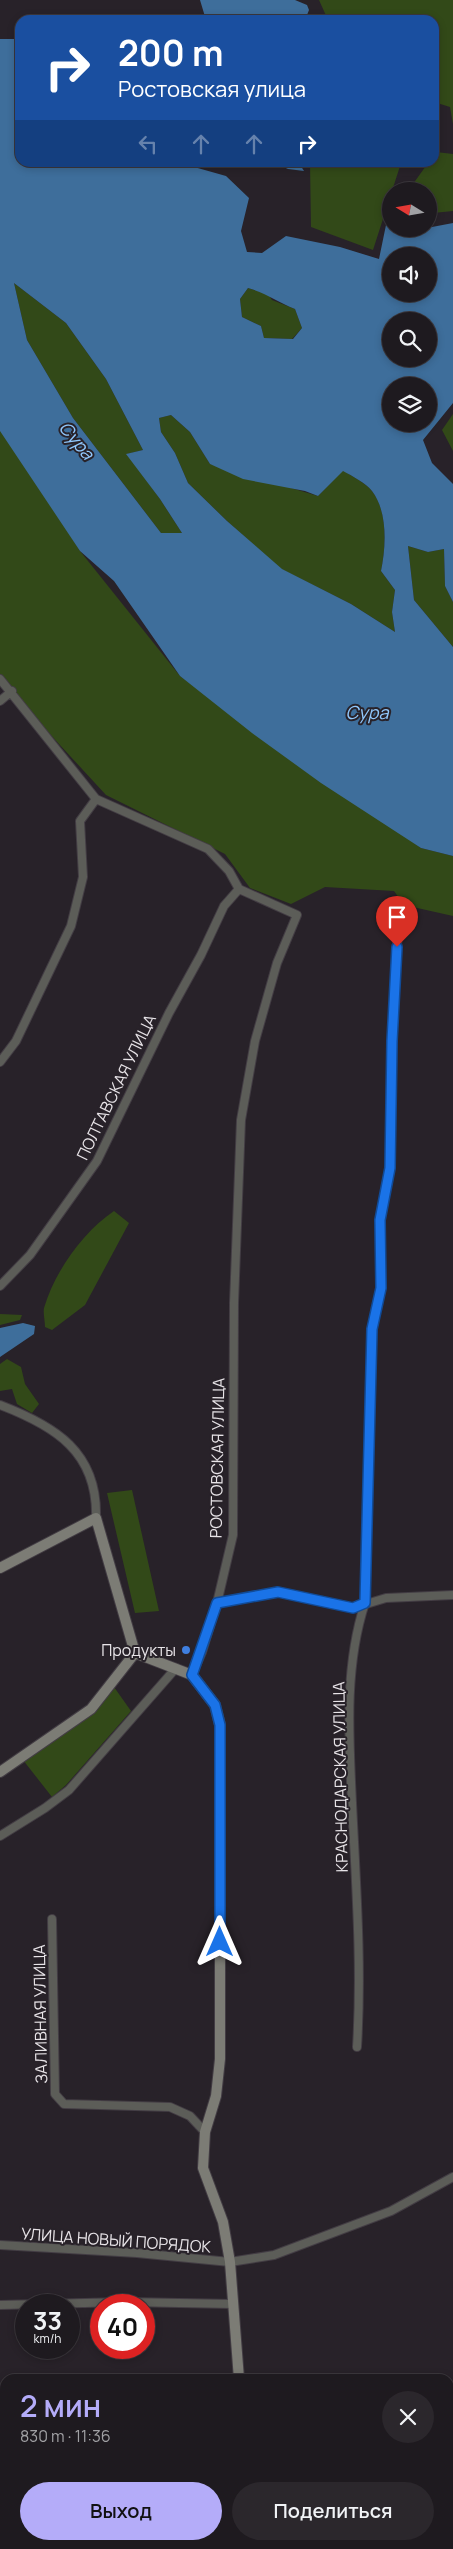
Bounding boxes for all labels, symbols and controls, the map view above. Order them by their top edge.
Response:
text: 200 m [118,29,223,77]
icon: right [35,35,100,100]
text: Ростовская улица [118,74,306,104]
icon: left [134,130,162,158]
icon: ahead [187,130,215,158]
icon: ahead [240,130,268,158]
icon: right [293,130,321,158]
north arrow [382,182,438,238]
map controls [382,182,437,432]
button: sound [382,247,437,302]
button: search [382,312,437,367]
button: layers [382,377,437,432]
water label: Сура [54,416,101,465]
water label: Сура [345,700,390,724]
pin [376,896,418,947]
icon: arrive [383,903,411,931]
street label: ПОЛТАВСКАЯ УЛИЦА [71,1010,161,1164]
street label: РОСТОВСКАЯ УЛИЦА [205,1378,229,1538]
place label: Продукты [101,1639,176,1661]
marker: Продукты [180,1644,192,1656]
street label: КРАСНОДАРСКАЯ УЛИЦА [327,1681,353,1873]
position arrow [193,1915,245,1967]
street label: ЗАЛИВНАЯ УЛИЦА [28,1944,52,2084]
street label: УЛИЦА НОВЫЙ ПОРЯДОК [20,2222,212,2258]
speed limit sign: 40 [90,2294,155,2359]
text: 33 [33,2303,62,2338]
text: km/h [34,2330,61,2347]
text: 2 мин [20,2385,101,2426]
button: close [382,2391,434,2443]
text: 830 m · 11:36 [20,2425,111,2447]
button: Выход [20,2482,222,2540]
button: Поделиться [232,2482,434,2540]

